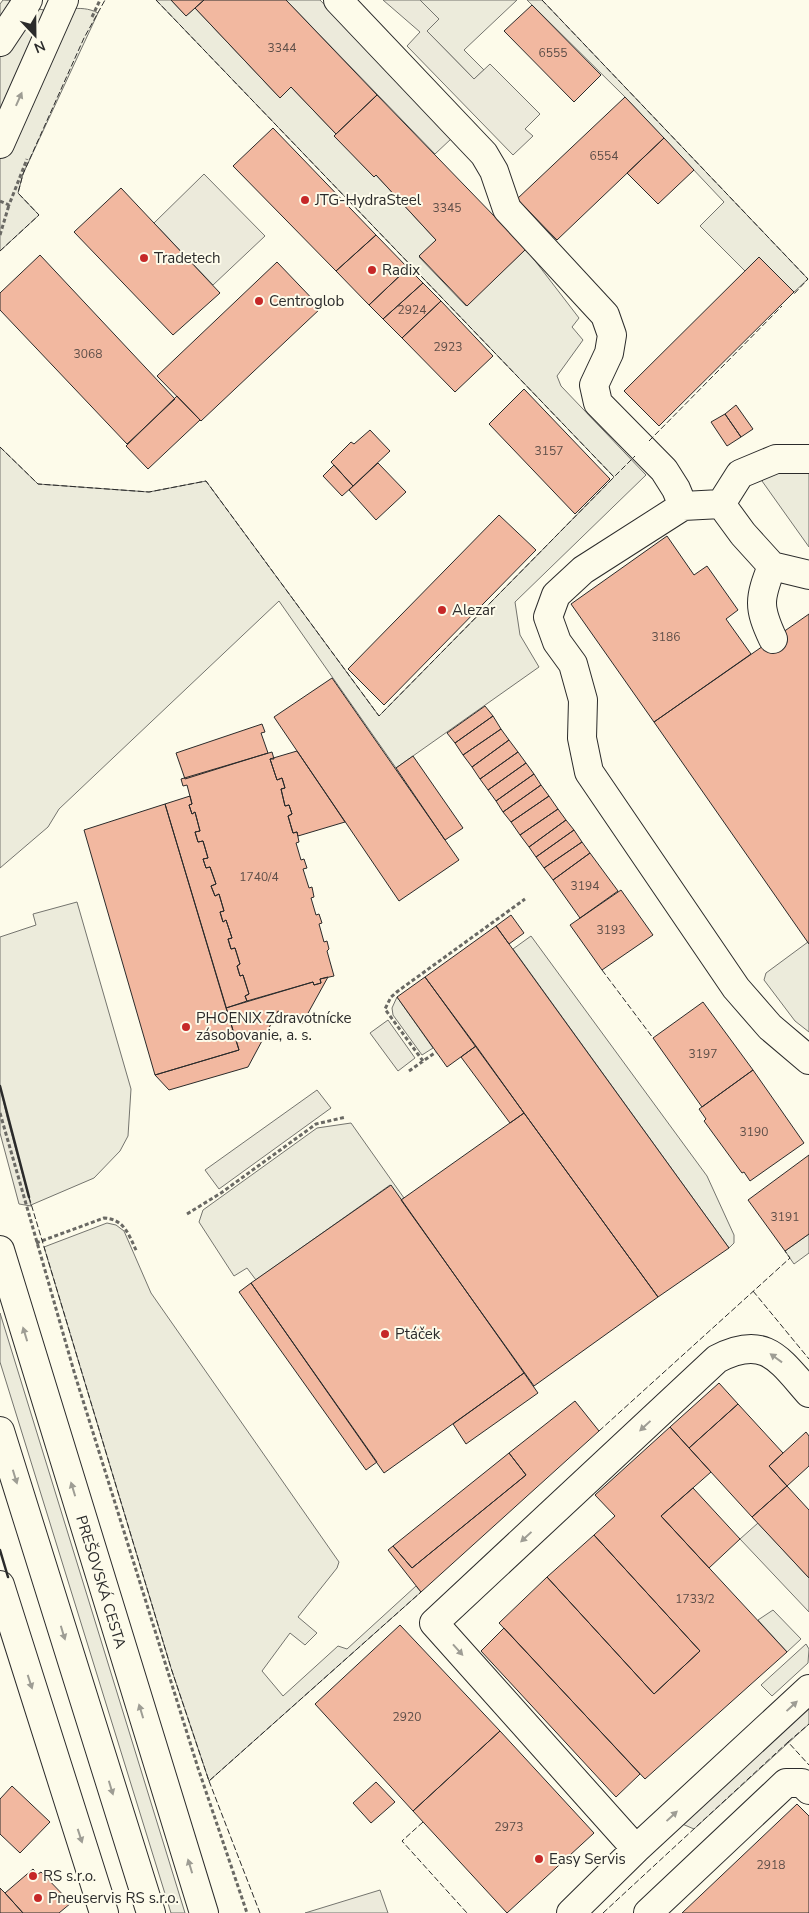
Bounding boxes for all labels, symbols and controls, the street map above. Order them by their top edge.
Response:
north arrow [10,10,60,60]
text: N [31,36,48,57]
house number: 3344 [268,40,296,56]
house number: 6555 [539,45,567,61]
one-way arrow [15,92,23,106]
house number: 6554 [590,148,618,164]
place label: JTG-HydraSteel [314,190,422,210]
marker: JTG-HydraSteel [299,194,311,206]
house number: 3345 [433,200,461,216]
place label: Tradetech [154,248,220,268]
marker: Tradetech [138,252,150,264]
place label: Radix [382,260,420,280]
marker: Radix [366,264,378,276]
place label: Centroglob [269,291,344,311]
marker: Centroglob [253,295,265,307]
house number: 2924 [398,302,426,318]
house number: 2923 [434,339,462,355]
house number: 3068 [74,346,102,362]
house number: 3157 [535,443,563,459]
place label: Alezar [452,600,496,620]
marker: Alezar [436,604,448,616]
house number: 3186 [652,629,680,645]
house number: 1740/4 [239,869,279,885]
house number: 3194 [571,878,599,894]
house number: 3193 [597,922,625,938]
place label: PHOENIX Zdravotnícke zásobovanie, a. s. [196,1008,352,1045]
marker: PHOENIX Zdravotnícke zásobovanie, a. s. [180,1021,192,1033]
house number: 3197 [689,1046,717,1062]
house number: 3190 [740,1124,768,1140]
house number: 3191 [771,1209,799,1225]
place label: Ptáček [395,1324,441,1344]
one-way arrow [20,1326,28,1341]
marker: Ptáček [379,1328,391,1340]
one-way arrow [769,1353,783,1363]
one-way arrow [639,1420,651,1432]
one-way arrow [11,1470,19,1485]
one-way arrow [68,1482,76,1497]
street label: PREŠOVSKÁ CESTA [71,1513,132,1651]
one-way arrow [521,1531,533,1543]
house number: 1733/2 [675,1591,715,1607]
one-way arrow [60,1625,67,1640]
one-way arrow [452,1644,464,1656]
one-way arrow [27,1674,34,1689]
one-way arrow [785,1700,798,1711]
one-way arrow [137,1704,145,1719]
house number: 2920 [393,1709,421,1725]
one-way arrow [108,1780,116,1795]
one-way arrow [666,1810,678,1822]
house number: 2973 [495,1819,523,1835]
one-way arrow [76,1829,84,1844]
place label: Easy Servis [549,1849,626,1869]
marker: Easy Servis [533,1853,545,1865]
house number: 2918 [757,1857,785,1873]
one-way arrow [185,1859,193,1874]
place label: RS s.r.o. [43,1866,96,1886]
marker: RS s.r.o. [27,1870,39,1882]
place label: Pneuservis RS s.r.o. [48,1888,179,1908]
marker: Pneuservis RS s.r.o. [32,1892,44,1904]

